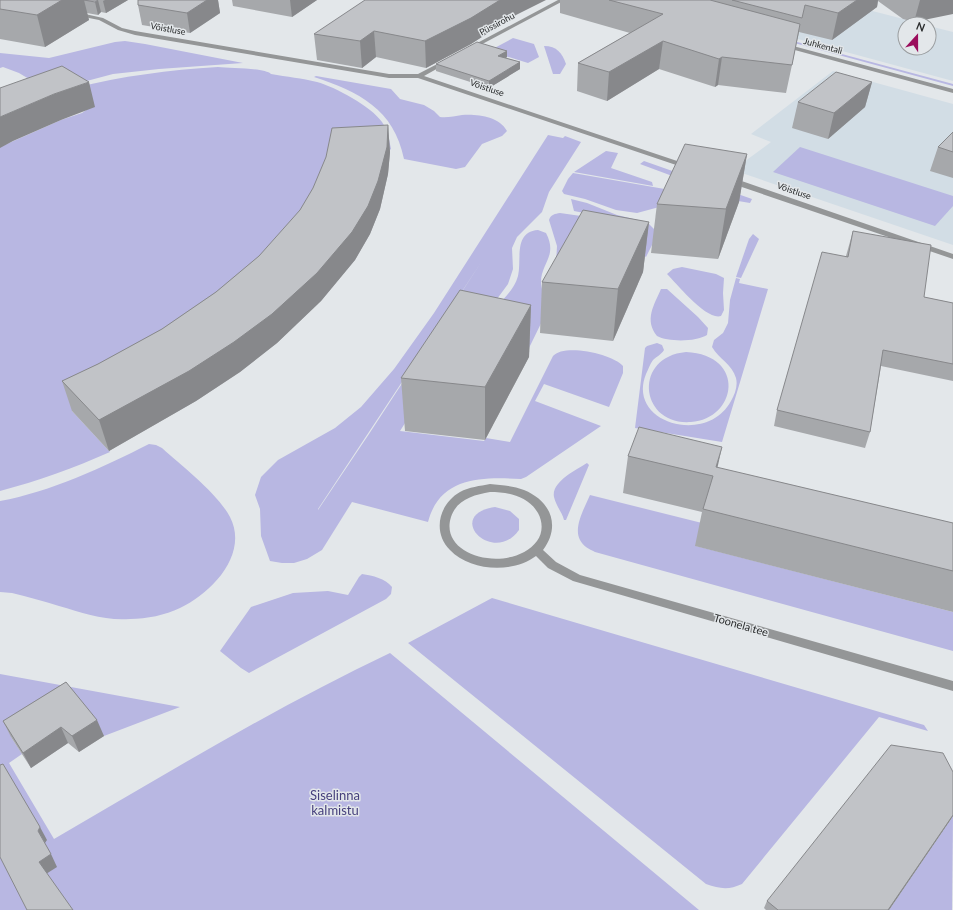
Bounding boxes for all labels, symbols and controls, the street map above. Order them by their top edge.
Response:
street label: Püssirohu [477,10,516,37]
north arrow [897,16,937,56]
text: N [914,19,927,34]
street label: Võistluse [150,20,187,37]
street label: Juhkentali [803,35,844,56]
street label: Võistluse [469,77,506,99]
street label: Võistluse [776,180,813,202]
street label: Toonela tee [712,611,770,639]
park label: Siselinna kalmistu [310,787,360,818]

